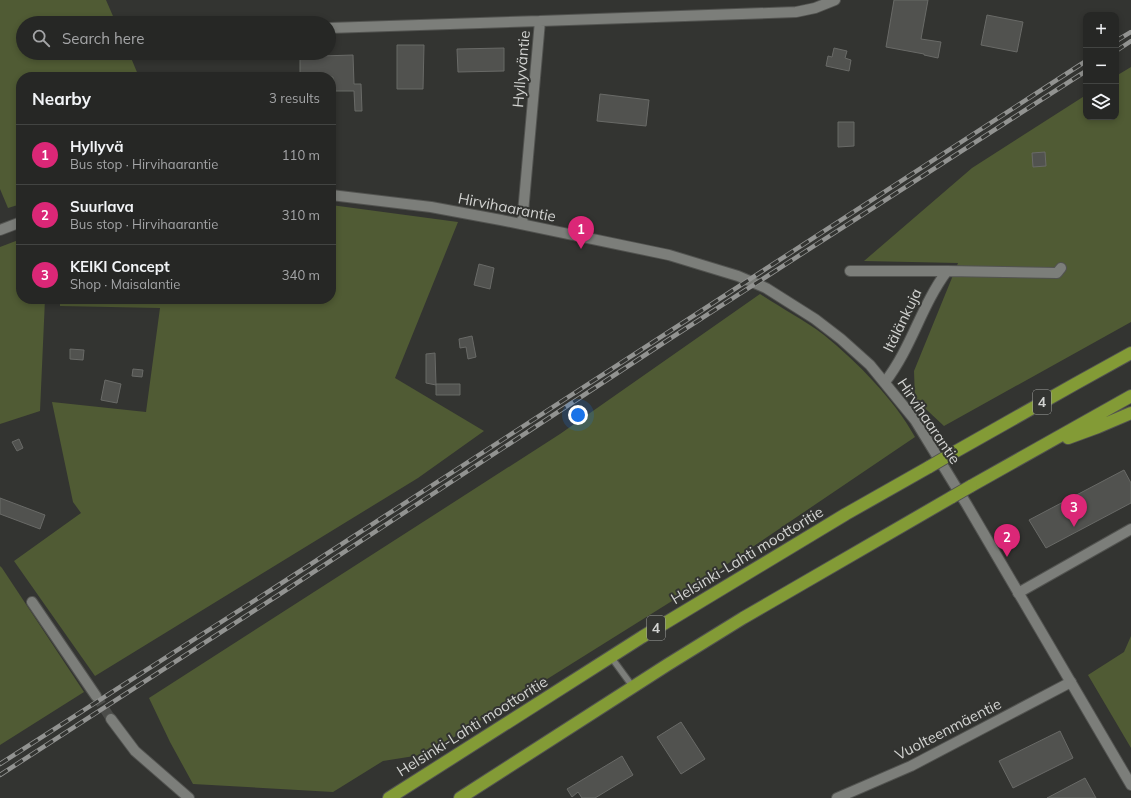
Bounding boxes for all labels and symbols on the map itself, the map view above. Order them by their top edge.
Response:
street label: Hyllyväntie [508,30,534,108]
street label: Hirvihaarantie [456,188,558,226]
pin: 1 [568,216,594,249]
street label: Itälänkuja [878,285,926,355]
street label: Hirvihaarantie [893,374,965,468]
road number: 4 [1033,390,1051,414]
your location [568,405,588,425]
pin: 3 [1061,494,1087,527]
street label: Helsinki-Lahti moottoritie [667,502,827,608]
pin: 2 [994,524,1020,557]
road number: 4 [647,616,665,640]
street label: Helsinki-Lahti moottoritie [393,672,551,780]
street label: Vuolteenmäentie [892,694,1004,764]

